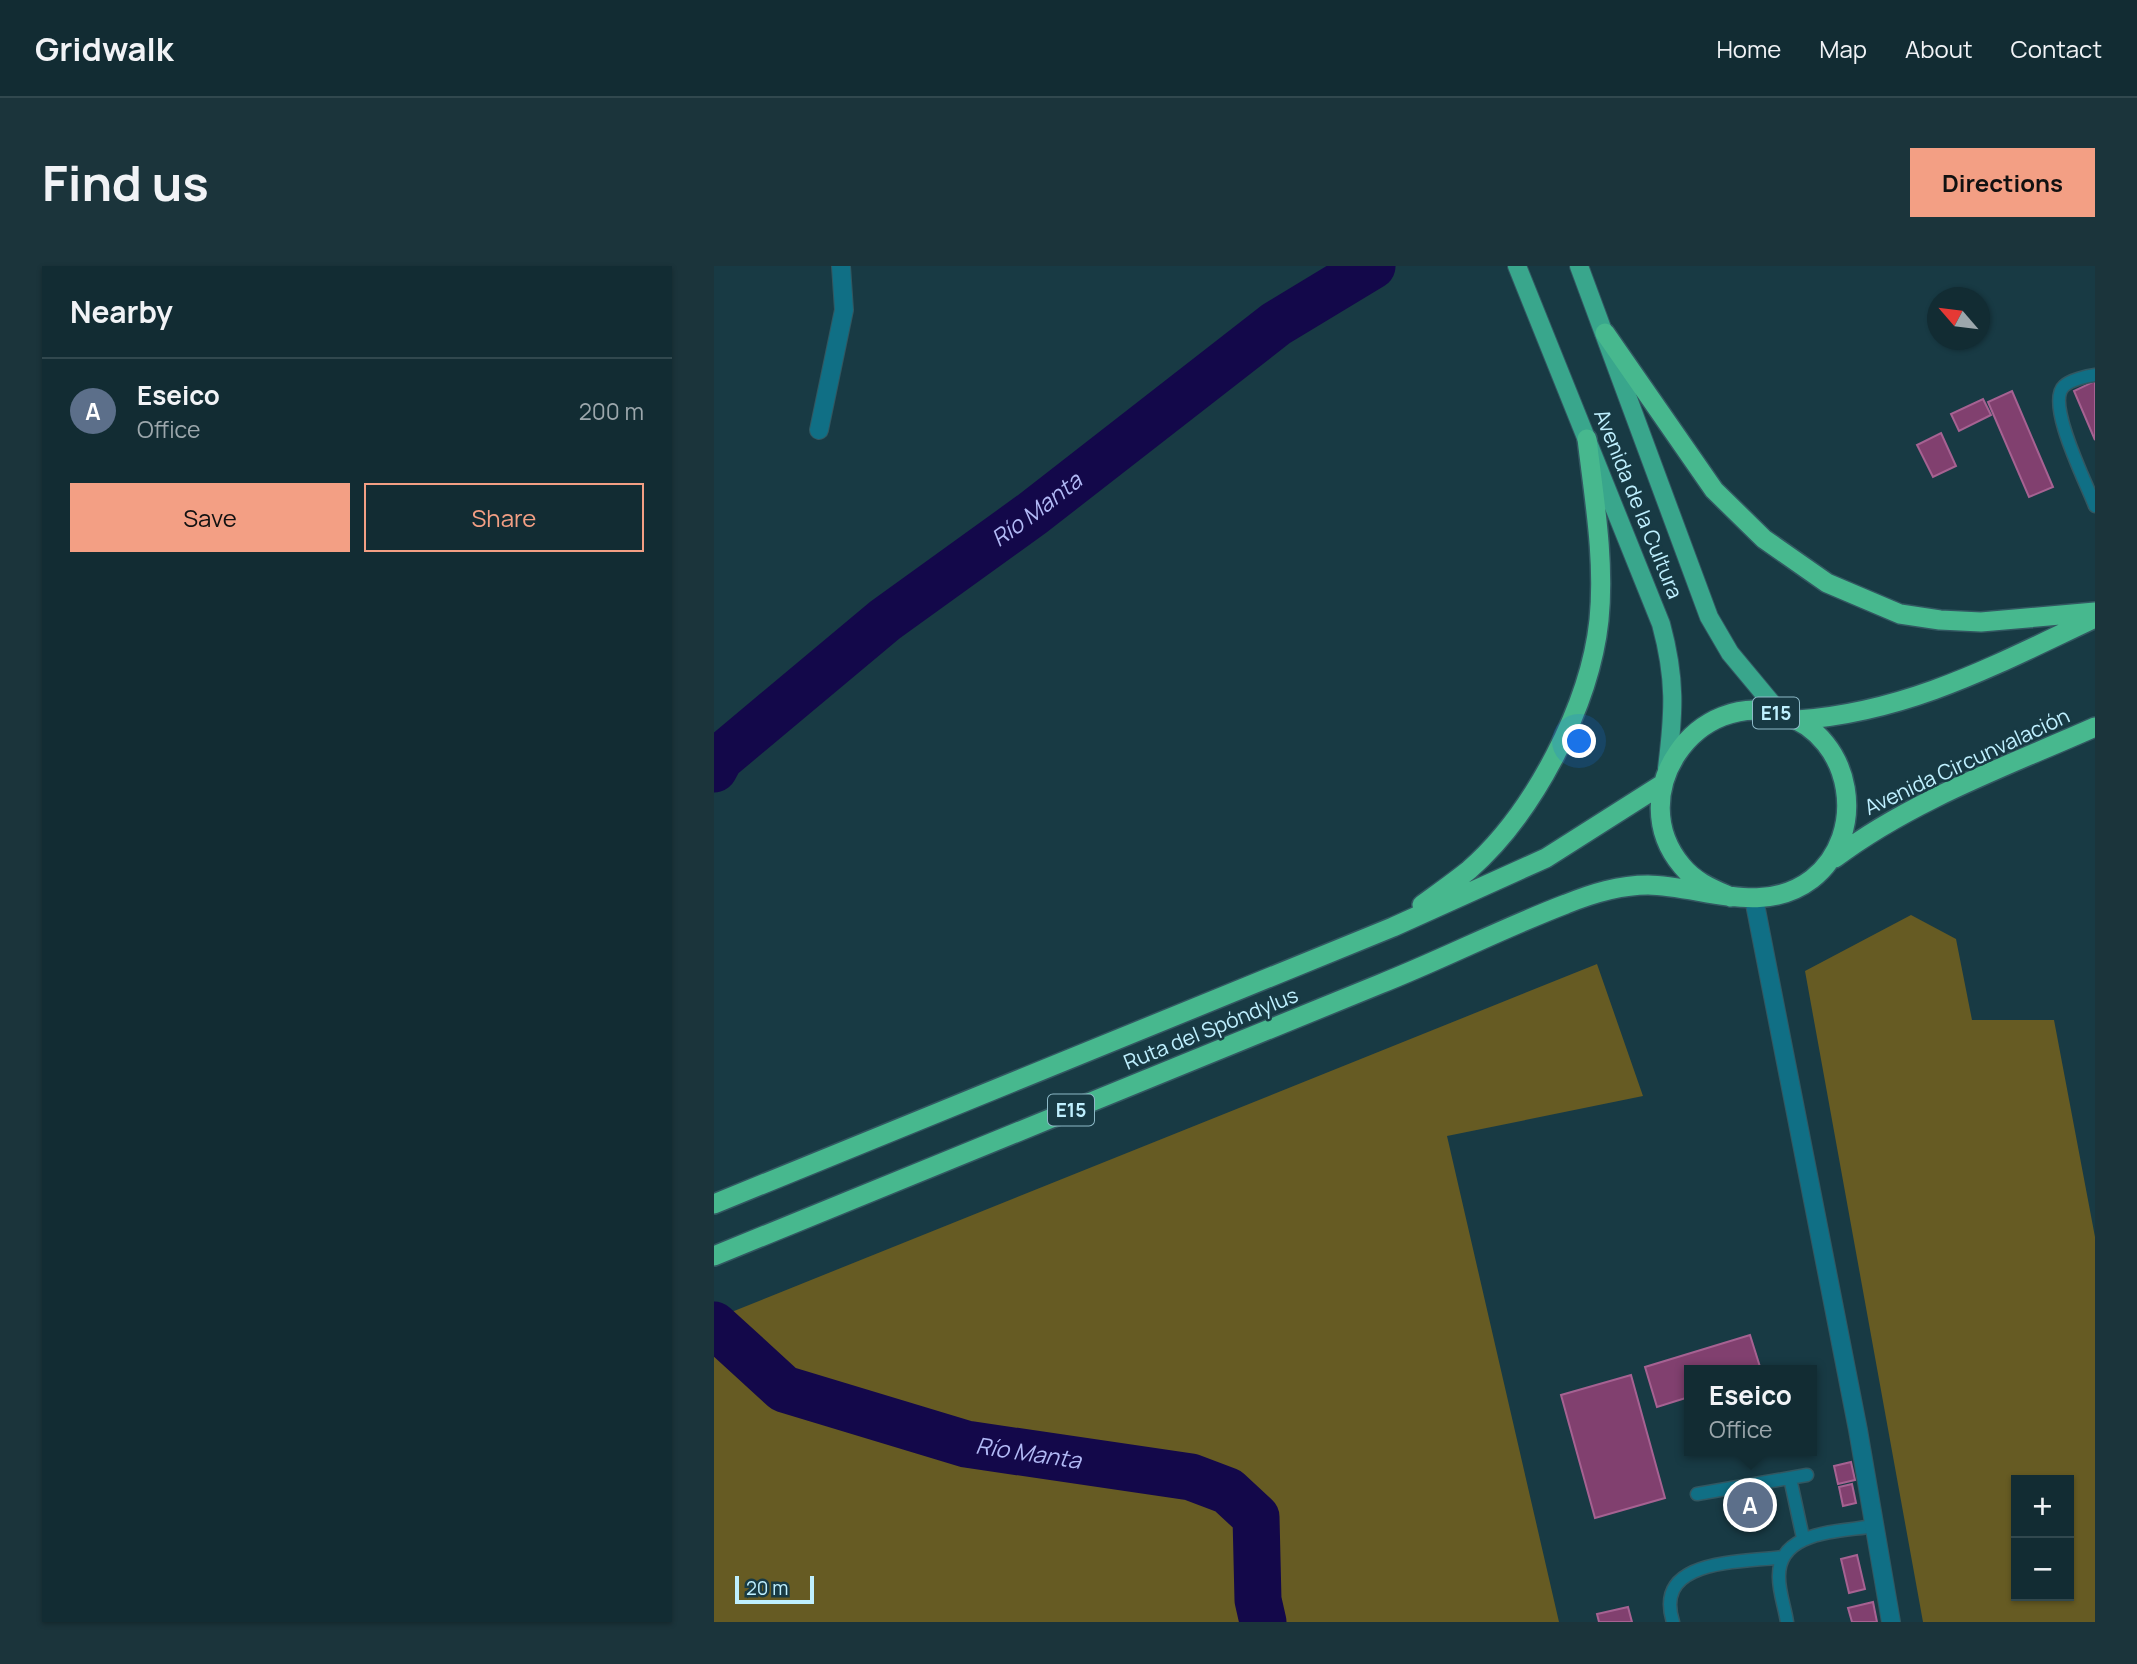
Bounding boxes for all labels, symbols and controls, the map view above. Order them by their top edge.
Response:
text: Gridwalk [35,26,173,71]
text: Home [1716,32,1781,65]
text: Map [1819,32,1867,65]
text: About [1905,32,1973,65]
text: Contact [2011,32,2102,65]
button: Directions [1910,148,2095,217]
text: Find us [42,149,209,216]
north arrow [1927,287,1990,350]
text: Nearby [70,291,173,332]
text: Eseico [137,377,220,413]
text: A [85,395,101,427]
text: 200 m [579,395,644,427]
street label: Avenida de la Cultura [1588,405,1690,603]
text: Office [137,413,200,445]
water label: Río Manta [984,464,1089,554]
button: Save [70,483,350,552]
button: Share [364,483,644,552]
road number: E15 [1753,698,1799,728]
street label: Avenida Circunvalación [1859,701,2074,821]
your location [1562,724,1596,758]
street label: Ruta del Spóndylus [1119,980,1302,1076]
road number: E15 [1048,1094,1094,1126]
popup [1684,1365,1817,1456]
text: Eseico [1709,1377,1792,1413]
text: Office [1709,1413,1772,1445]
water label: Río Manta [974,1429,1084,1476]
map controls [2011,1475,2074,1601]
button: + [2011,1475,2074,1538]
pin: A [1727,1479,1773,1531]
button: − [2011,1538,2074,1601]
scale bar [735,1573,814,1605]
text: 20 m [746,1575,788,1601]

